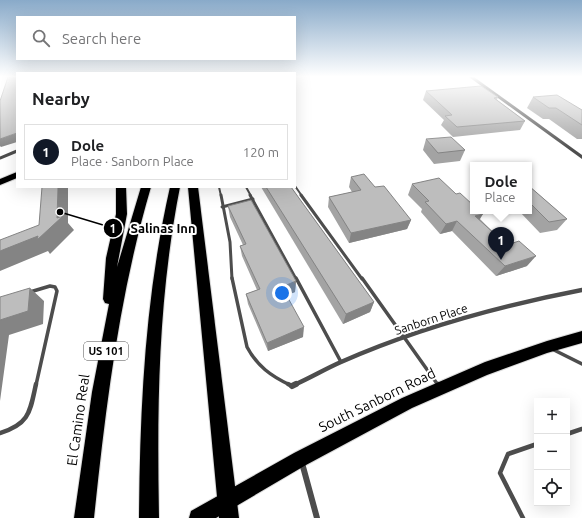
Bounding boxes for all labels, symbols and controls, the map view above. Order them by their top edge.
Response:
search box [16,16,296,60]
icon: search [30,27,52,49]
text: Search here [62,30,141,47]
text: Nearby [32,89,90,108]
text: Dole [71,137,104,154]
text: 1 [42,145,50,159]
text: 120 m [243,145,279,159]
text: Place · Sanborn Place [71,154,194,168]
popup [470,162,532,214]
text: Dole [484,173,518,190]
text: Place [484,190,516,204]
callout: Salinas Inn [103,216,204,241]
text: Salinas Inn [130,221,196,235]
text: 1 [110,222,116,235]
pin: 1 [488,227,514,260]
your location [272,283,292,303]
street label: Sanborn Place [393,301,469,337]
road number: US 101 [84,342,128,360]
street label: South Sanborn Road [316,365,438,435]
street label: El Camino Real [64,373,92,467]
map controls [534,398,570,506]
button: + [534,398,570,434]
button: − [534,434,570,470]
button: locate [534,470,570,506]

